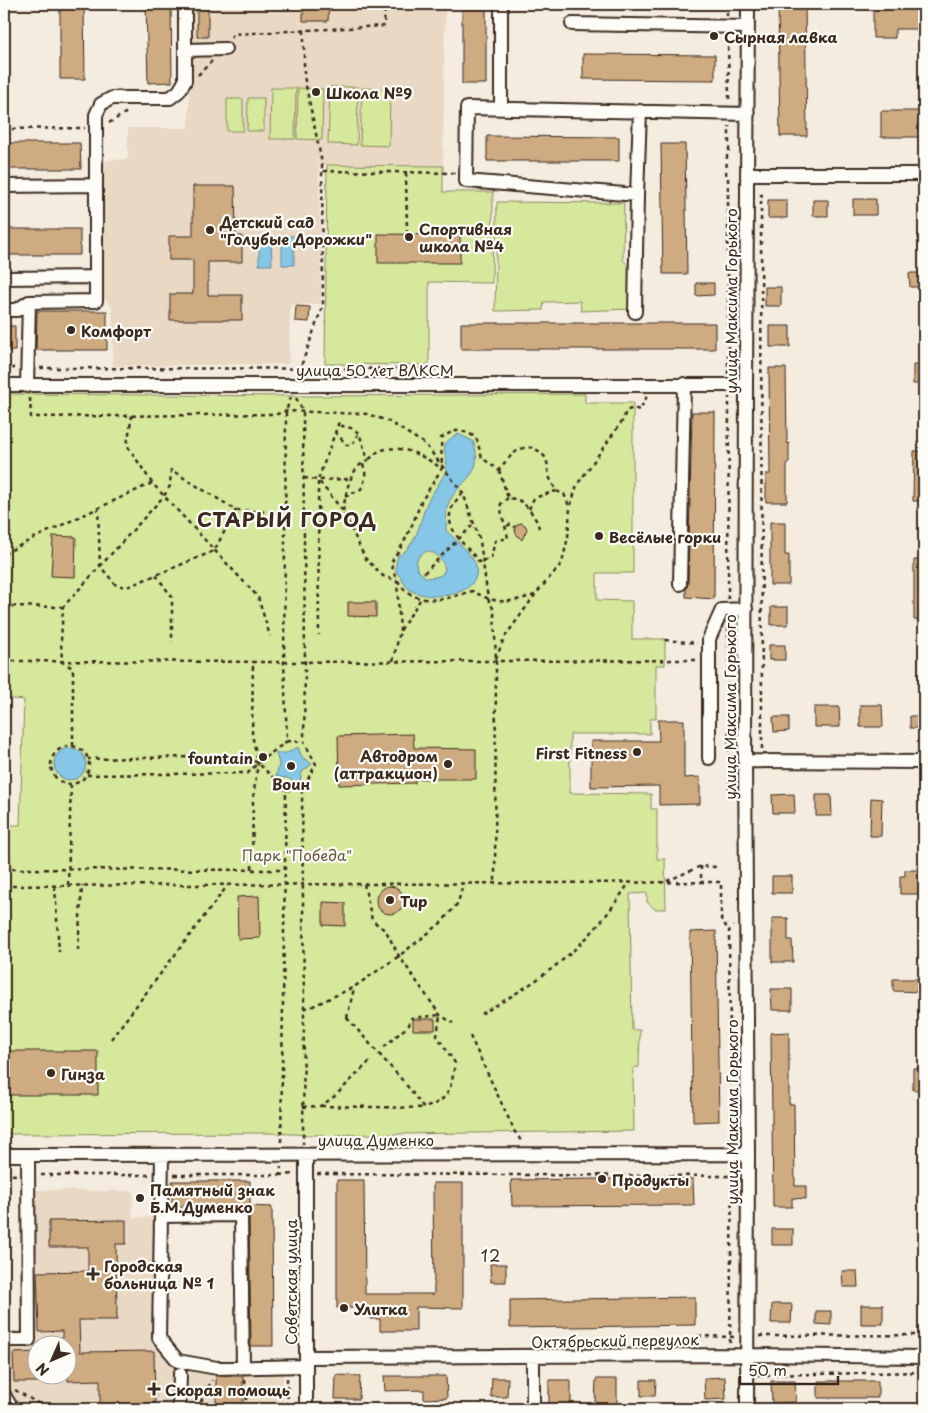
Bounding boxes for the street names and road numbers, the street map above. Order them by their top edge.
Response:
street label: улица Максима Горького [719,208,742,394]
street label: улица 50 лет ВЛКСМ [296,358,454,381]
street label: улица Максима Горького [718,614,741,800]
street label: улица Максима Горького [720,1019,743,1205]
street label: улица Думенко [318,1128,434,1151]
street label: Советская улица [279,1218,302,1345]
street label: Октябрьский переулок [531,1327,699,1353]

